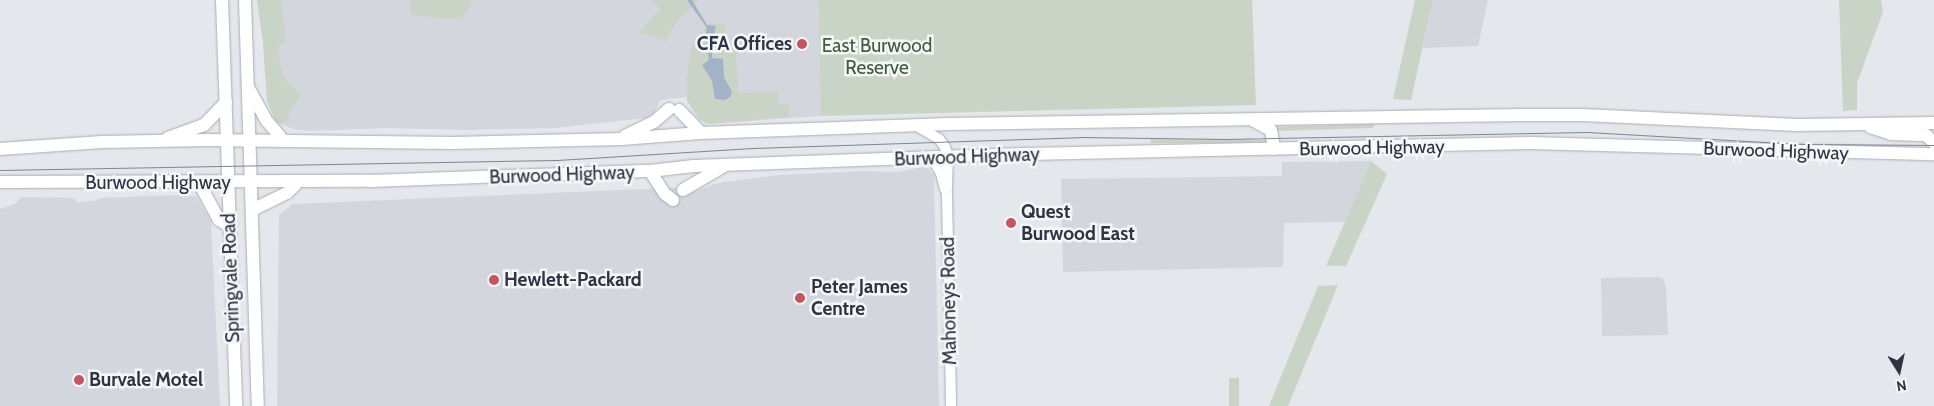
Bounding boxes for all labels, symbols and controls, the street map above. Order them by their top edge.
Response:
place label: CFA Offices [697,33,792,55]
park label: East Burwood Reserve [822,35,932,79]
marker: CFA Offices [796,38,808,50]
street label: Burwood Highway [1299,135,1445,161]
street label: Burwood Highway [1703,137,1849,165]
street label: Burwood Highway [894,143,1040,171]
street label: Burwood Highway [489,161,635,189]
street label: Burwood Highway [85,172,231,194]
place label: Quest Burwood East [1021,201,1135,245]
street label: Springvale Road [217,213,245,343]
marker: Quest Burwood East [1005,217,1017,229]
street label: Mahoneys Road [936,237,962,365]
place label: Hewlett-Packard [504,269,642,291]
marker: Hewlett-Packard [488,274,500,286]
place label: Peter James Centre [811,276,908,320]
marker: Peter James Centre [793,291,807,305]
north arrow [1874,346,1924,396]
place label: Burvale Motel [89,369,203,391]
marker: Burvale Motel [73,374,85,386]
text: N [1895,376,1908,395]

